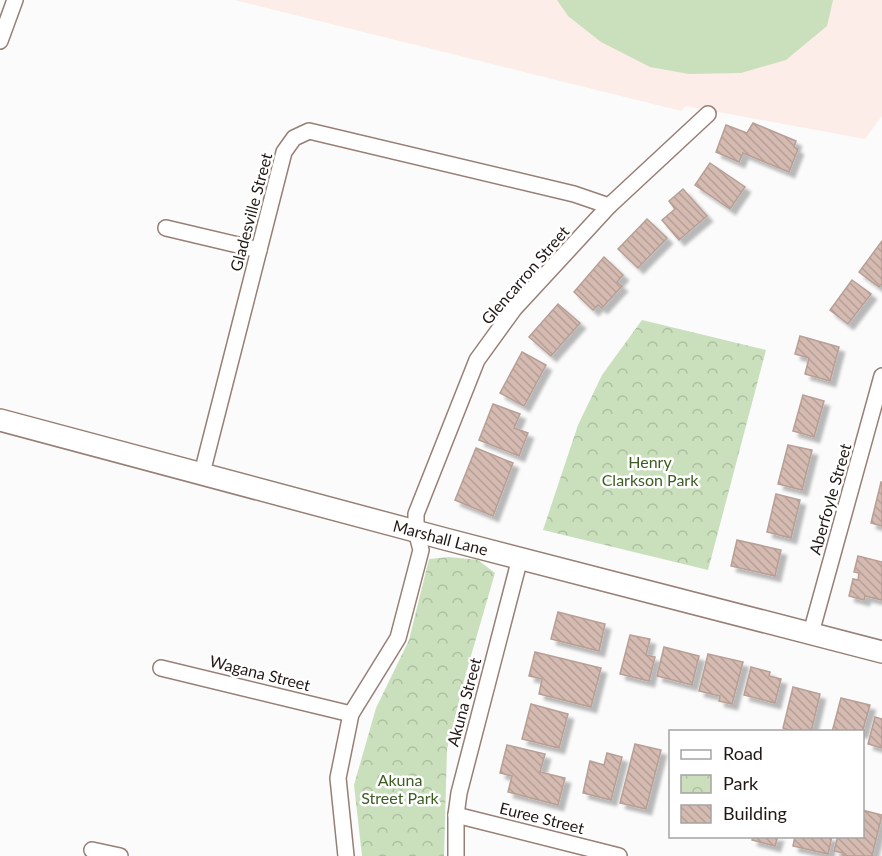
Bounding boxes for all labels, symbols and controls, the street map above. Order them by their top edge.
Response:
street label: Gladesville Street [226,150,276,273]
street label: Glencarron Street [477,221,573,328]
street label: Aberfoyle Street [805,441,855,557]
park label: Henry Clarkson Park [602,452,699,489]
street label: Marshall Lane [391,516,490,559]
street label: Wagana Street [208,651,313,694]
street label: Akuna Street [443,655,485,748]
legend [669,730,864,838]
text: Road [723,742,763,764]
park label: Akuna Street Park [361,770,440,807]
text: Park [723,772,759,794]
street label: Euree Street [498,798,587,837]
text: Building [723,802,787,824]

